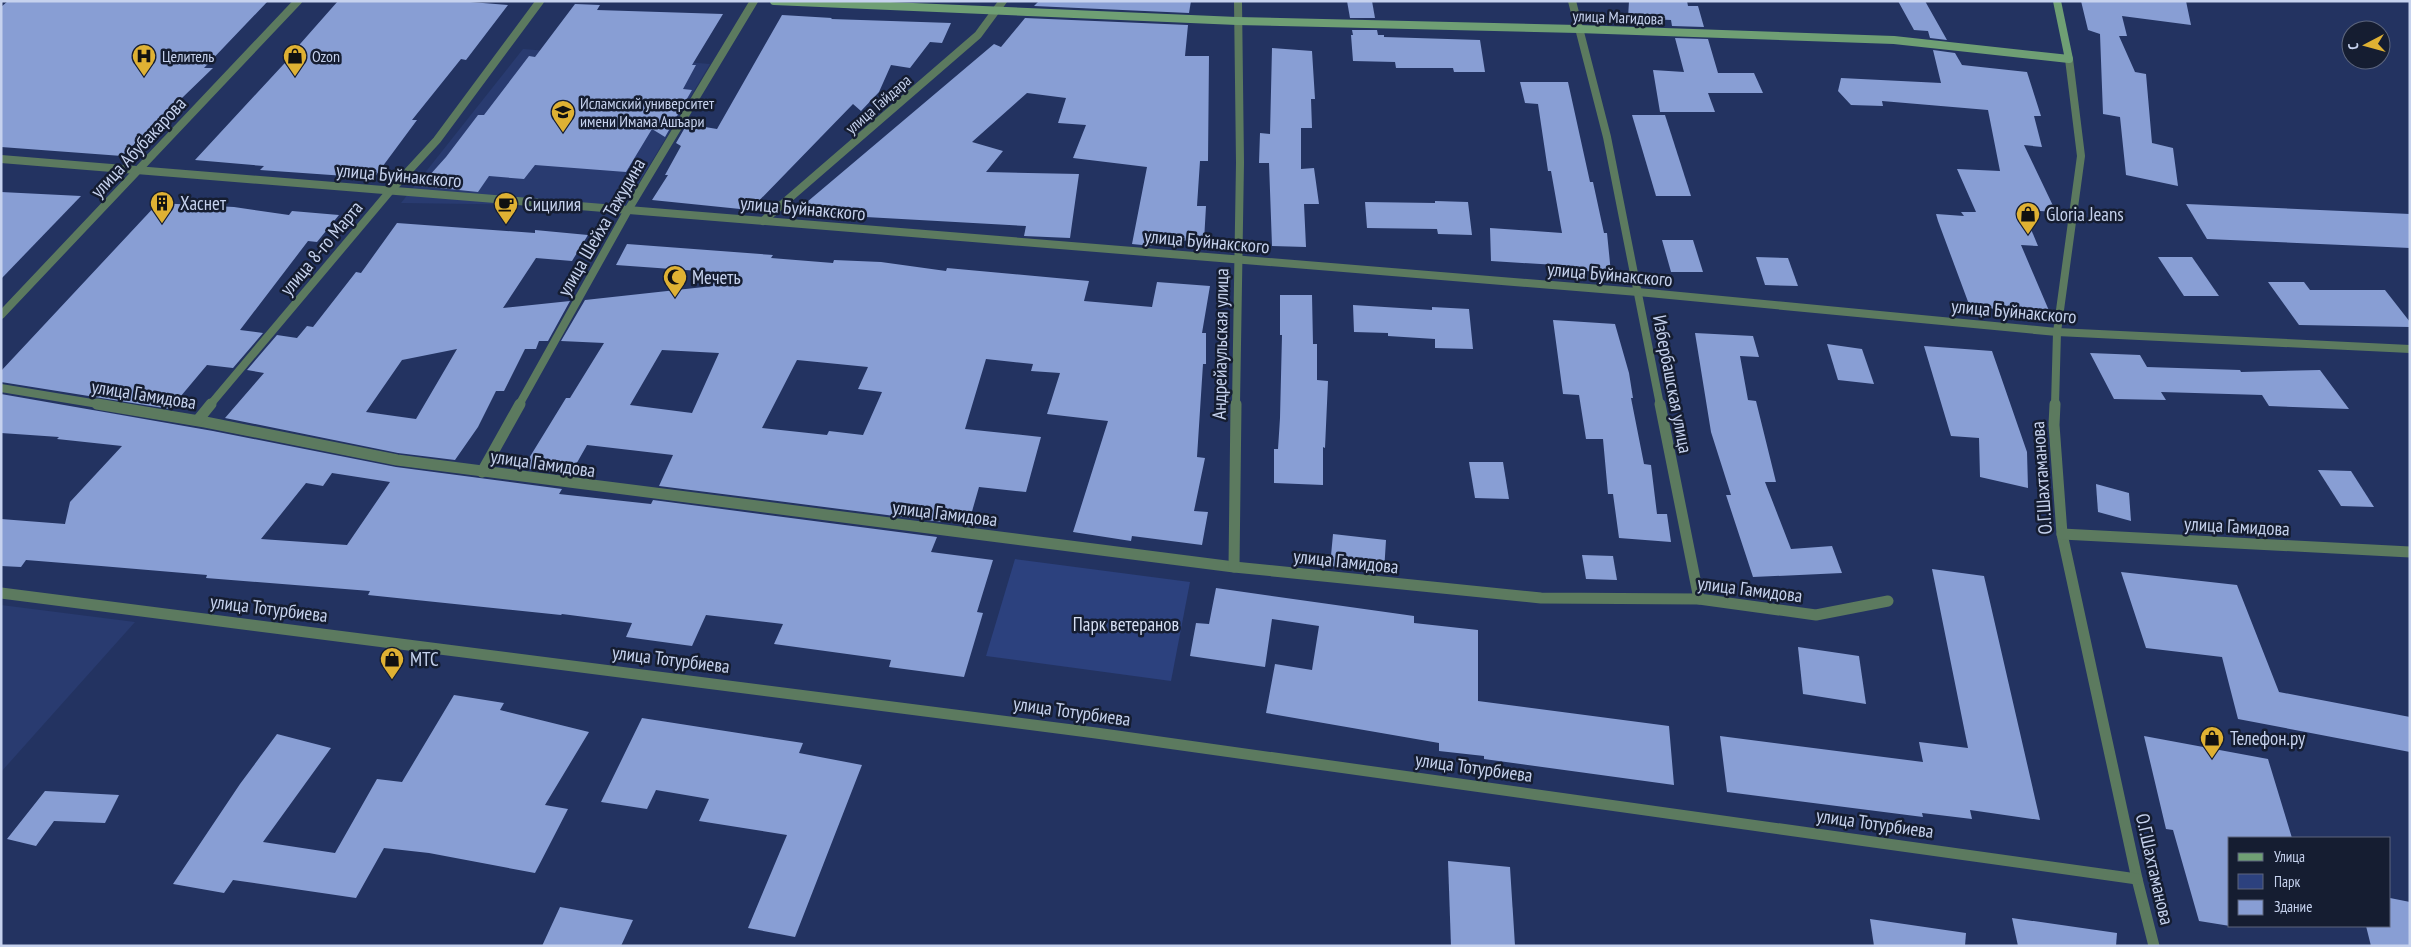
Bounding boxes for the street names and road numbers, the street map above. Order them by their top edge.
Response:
street label: улица Магидова [1572,5,1664,29]
street label: улица Гайдара [841,70,915,138]
street label: улица Абубакарова [85,92,191,202]
street label: улица Шейха Тажудина [552,154,650,300]
street label: улица Буйнакского [335,158,463,192]
street label: улица Буйнакского [739,191,867,225]
street label: улица 8-го Марта [274,196,368,300]
street label: улица Буйнакского [1143,224,1271,258]
street label: улица Буйнакского [1546,257,1674,291]
street label: Андрейаульская улица [1207,268,1233,420]
street label: улица Буйнакского [1950,294,2078,328]
street label: Избербашская улица [1648,313,1698,455]
street label: улица Гамидова [90,374,198,414]
street label: О.Г.Шахтаманова [2025,421,2057,535]
street label: улица Гамидова [489,444,597,482]
street label: улица Гамидова [891,495,999,531]
street label: улица Гамидова [2184,511,2290,541]
street label: улица Гамидова [1292,544,1400,578]
street label: улица Гамидова [1696,571,1804,607]
street label: улица Тотурбиева [209,589,329,627]
street label: улица Тотурбиева [611,640,731,678]
street label: улица Тотурбиева [1012,691,1132,731]
street label: улица Тотурбиева [1414,747,1534,787]
street label: улица Тотурбиева [1815,803,1935,843]
street label: О.Г.Шахтаманова [2131,811,2179,927]

